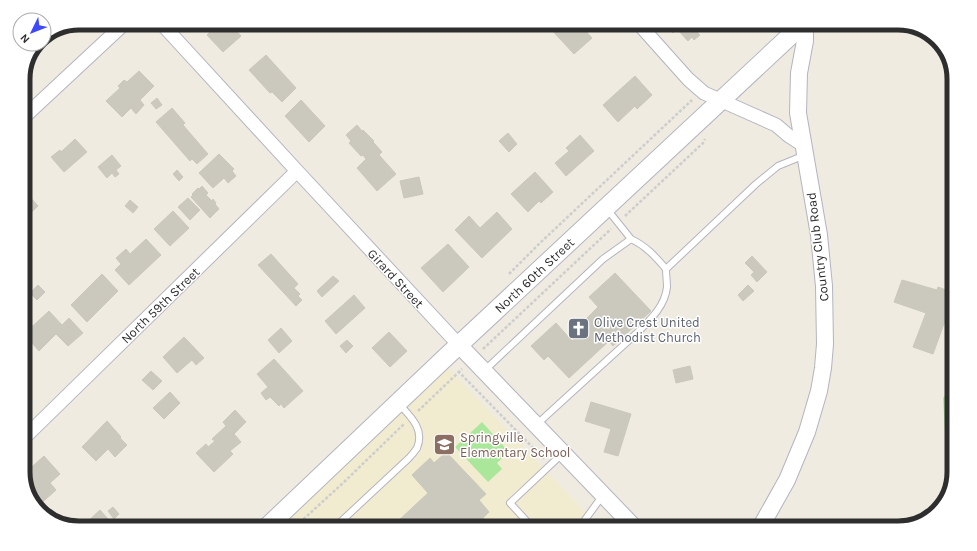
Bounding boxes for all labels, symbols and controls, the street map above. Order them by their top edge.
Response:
north arrow [12,12,52,52]
text: N [18,31,32,46]
street label: Country Club Road [803,192,832,302]
street label: North 60th Street [491,235,577,316]
street label: Girard Street [364,246,427,311]
street label: North 59th Street [118,264,203,346]
place label: Olive Crest United Methodist Church [594,315,701,345]
church icon: Olive Crest United Methodist Church [566,316,592,342]
place label: Springville Elementary School [460,430,570,460]
school or university icon: Springville Elementary School [431,431,457,457]

